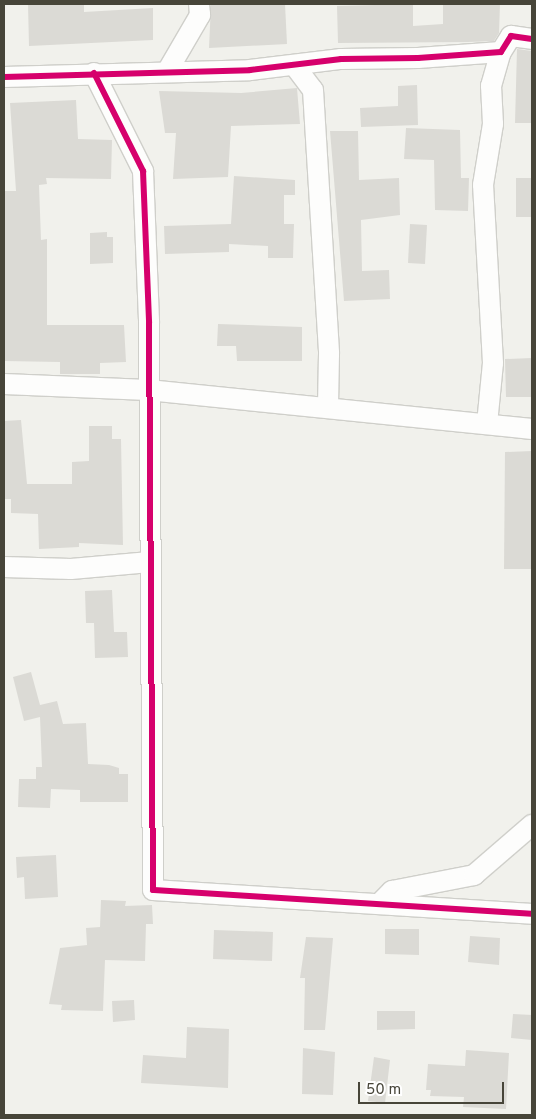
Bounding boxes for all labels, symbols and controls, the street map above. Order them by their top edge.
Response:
scale bar [361,1072,507,1104]
text: 50 m [366,1081,401,1100]

